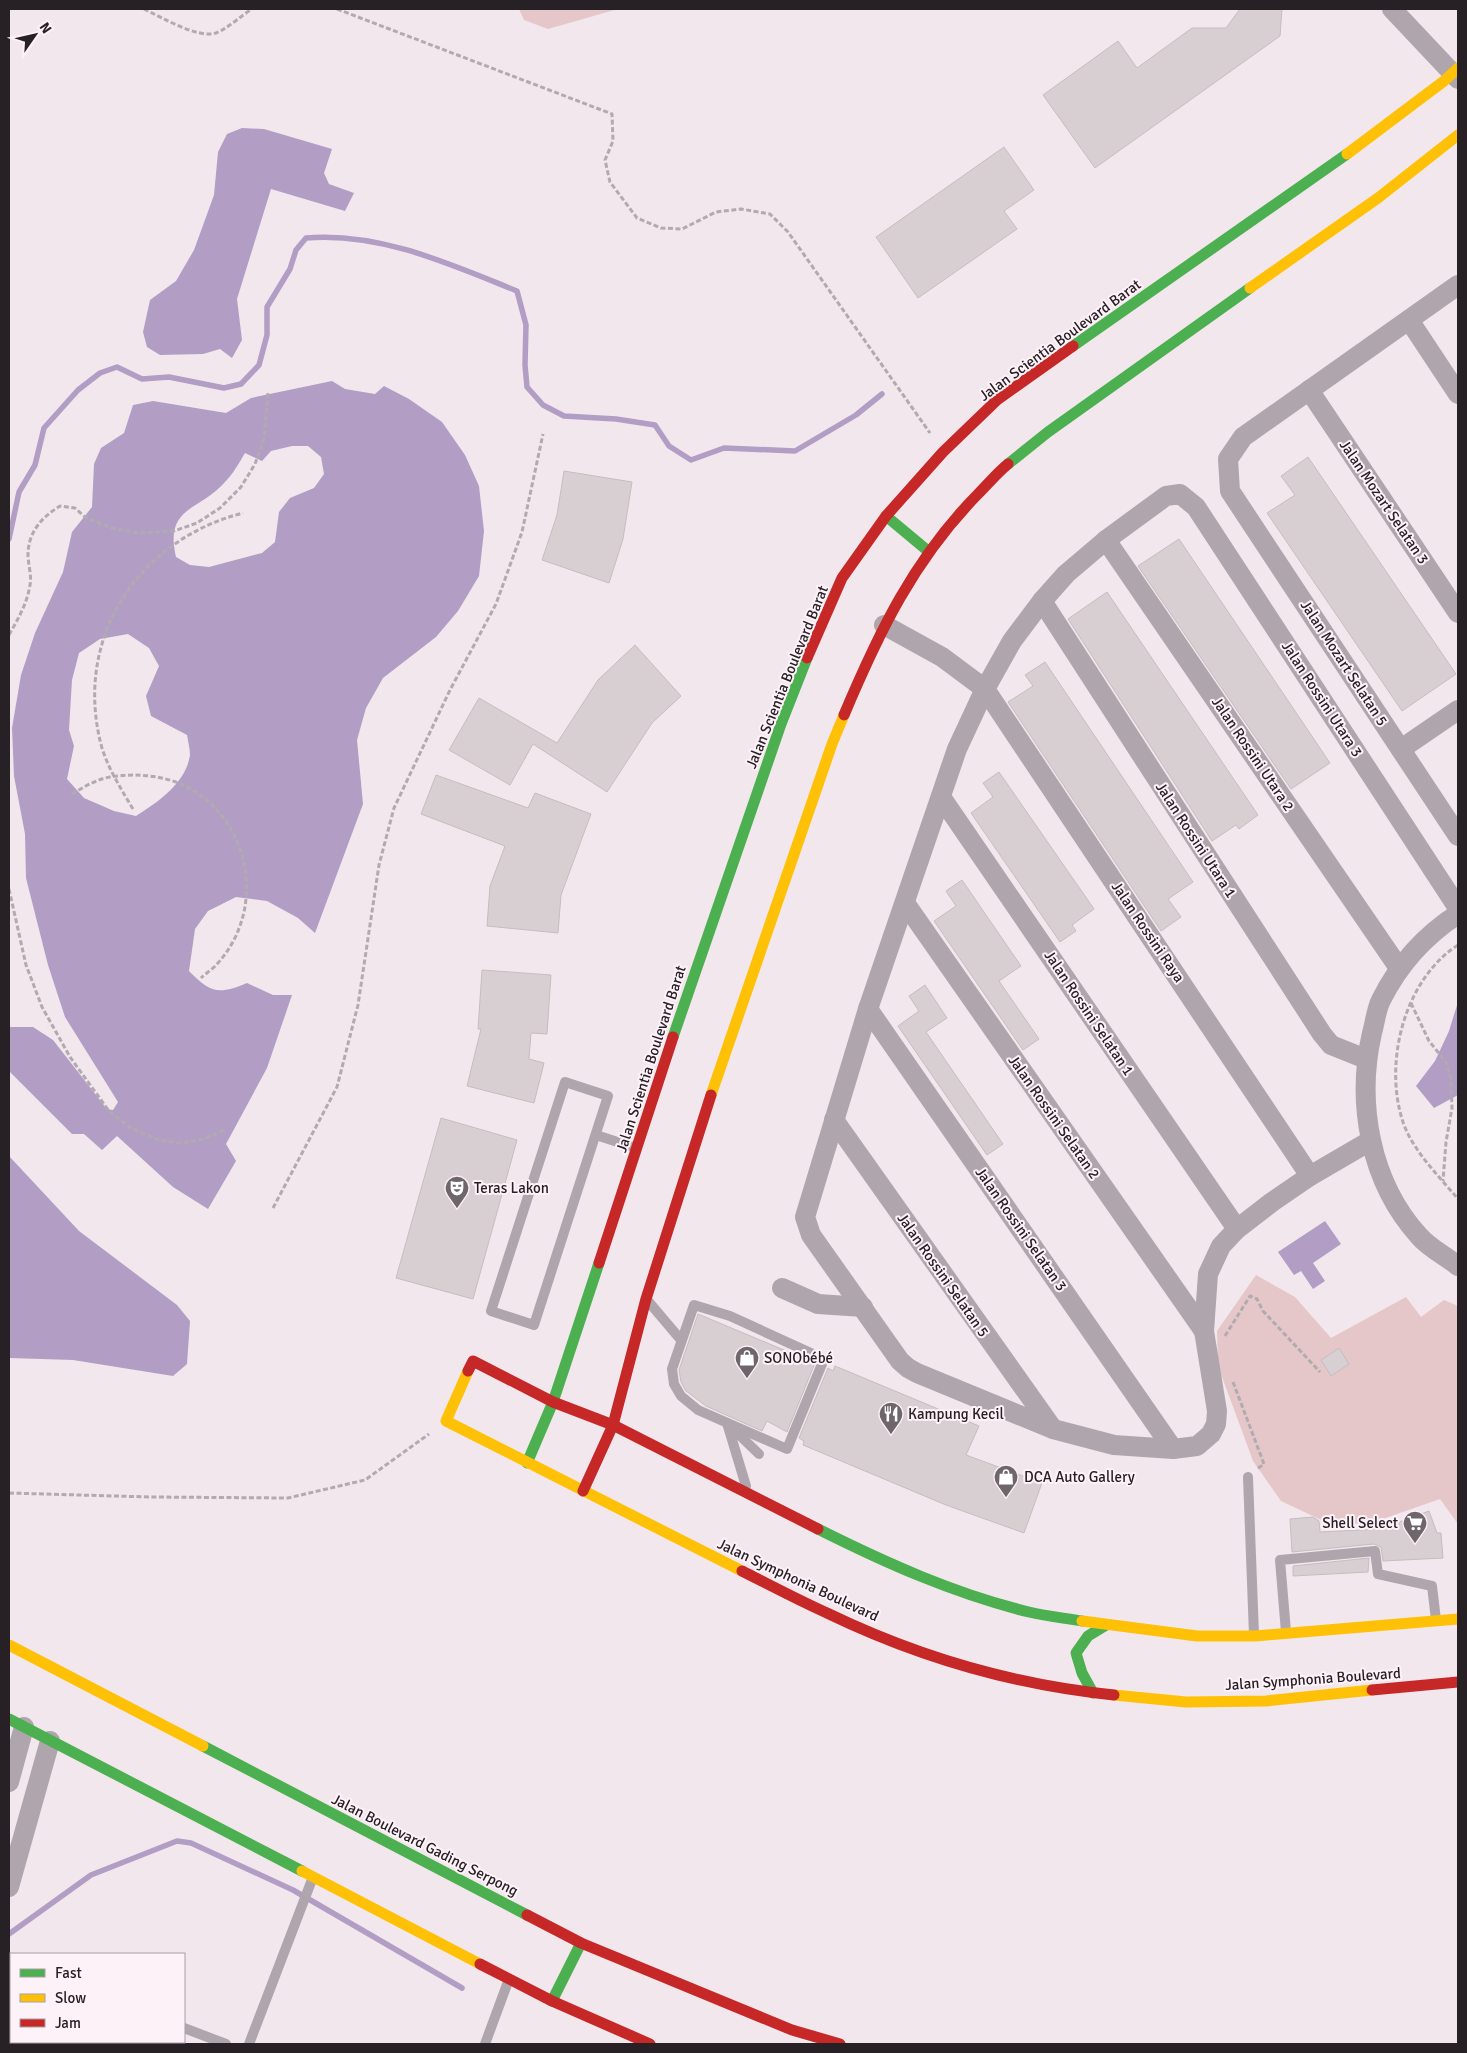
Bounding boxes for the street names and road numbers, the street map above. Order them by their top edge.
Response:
street label: Jalan Scientia Boulevard Barat [976,275,1144,405]
street label: Jalan Mozart Selatan 3 [1336,436,1432,568]
street label: Jalan Scientia Boulevard Barat [742,583,832,771]
street label: Jalan Mozart Selatan 5 [1297,597,1391,729]
street label: Jalan Rossini Utara 3 [1278,638,1366,760]
street label: Jalan Rossini Utara 2 [1208,693,1298,815]
street label: Jalan Rossini Utara 1 [1152,779,1240,901]
street label: Jalan Rossini Raya [1108,878,1188,986]
street label: Jalan Rossini Selatan 1 [1040,947,1138,1079]
street label: Jalan Scientia Boulevard Barat [612,963,690,1155]
street label: Jalan Rossini Selatan 2 [1004,1052,1104,1182]
street label: Jalan Rossini Selatan 3 [971,1164,1071,1294]
street label: Jalan Rossini Selatan 5 [893,1210,993,1340]
street label: Jalan Symphonia Boulevard [714,1535,882,1625]
street label: Jalan Symphonia Boulevard [1225,1664,1401,1694]
street label: Jalan Boulevard Gading Serpong [329,1790,521,1900]

